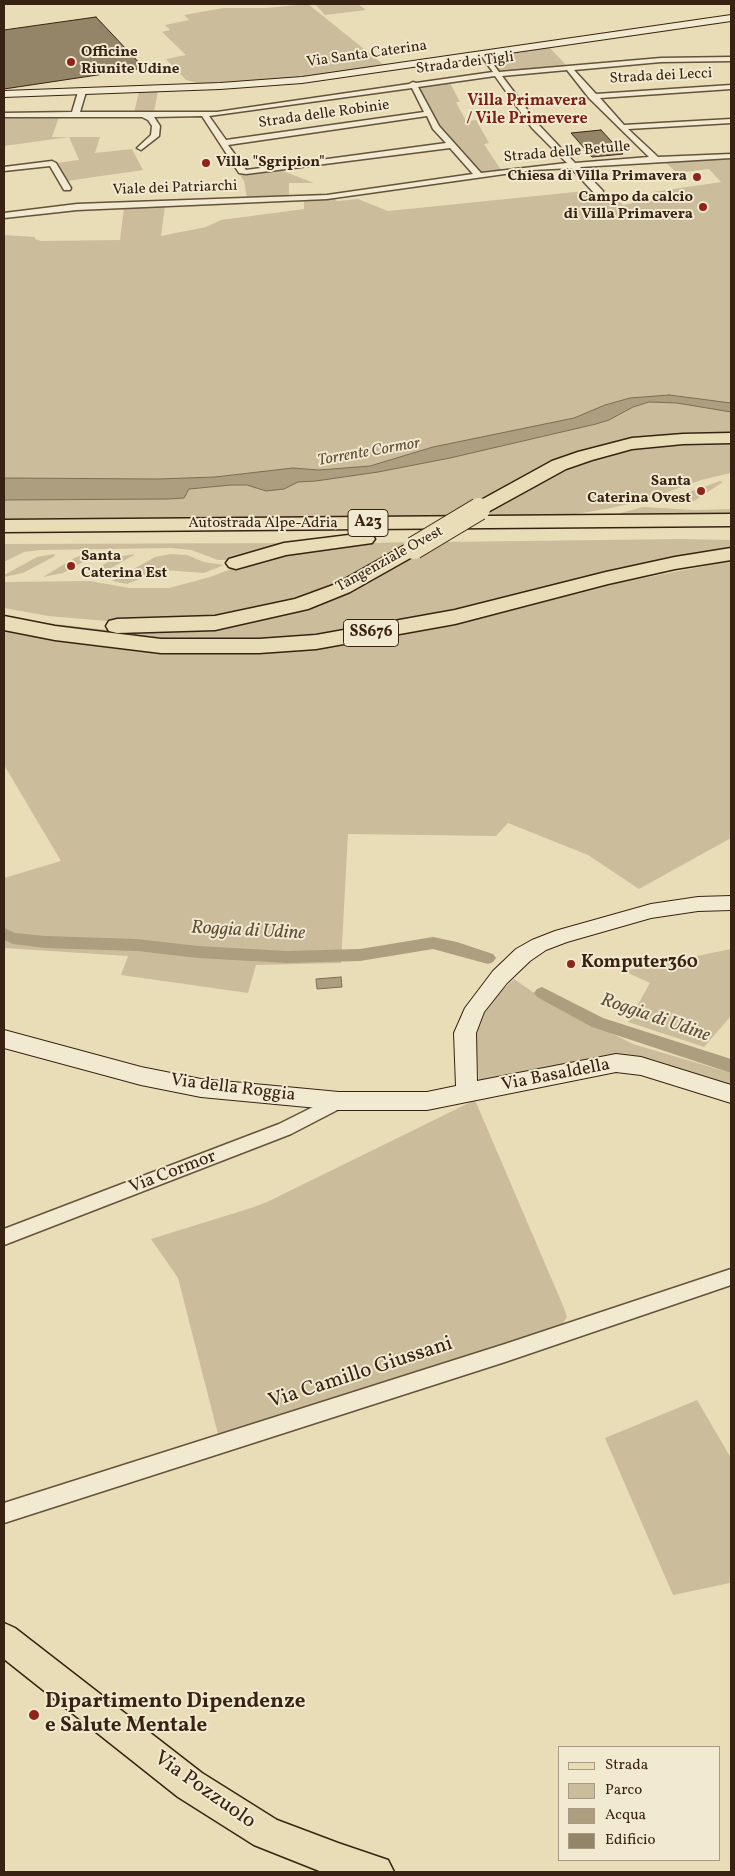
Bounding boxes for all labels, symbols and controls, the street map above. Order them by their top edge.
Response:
street label: Via Santa Caterina [306,38,428,72]
place label: Officine Riunite Udine [81,44,179,79]
street label: Strada dei Tigli [415,49,515,79]
marker: Officine Riunite Udine [65,56,77,68]
street label: Strada dei Lecci [609,65,713,89]
district label: Villa Primavera / Vile Primevere [466,92,588,130]
street label: Strada delle Robinie [257,97,391,133]
street label: Strada delle Betulle [503,138,631,168]
place label: Villa "Sgripion" [216,154,325,172]
marker: Villa "Sgripion" [200,157,212,169]
place label: Chiesa di Villa Primavera [507,168,687,186]
marker: Chiesa di Villa Primavera [691,171,703,183]
street label: Viale dei Patriarchi [112,178,238,200]
place label: Campo da calcio di Villa Primavera [564,189,693,224]
marker: Campo da calcio di Villa Primavera [697,201,709,213]
water label: Torrente Cormor [316,435,422,471]
place label: Santa Caterina Ovest [587,473,691,508]
marker: Santa Caterina Ovest [695,485,707,497]
road number: A23 [348,509,388,536]
street label: Autostrada Alpe-Adria [188,515,338,533]
street label: Tangenziale Ovest [333,523,447,597]
place label: Santa Caterina Est [81,548,167,583]
marker: Santa Caterina Est [65,560,77,572]
road number: SS676 [344,620,398,646]
water label: Roggia di Udine [190,918,306,946]
place label: Komputer360 [581,953,698,975]
marker: Komputer360 [565,958,577,970]
water label: Roggia di Udine [597,990,713,1048]
street label: Via Basaldella [500,1055,612,1097]
street label: Via della Roggia [169,1071,297,1107]
street label: Via Cormor [126,1147,220,1199]
street label: Via Camillo Giussani [266,1332,456,1416]
place label: Dipartimento Dipendenze e Salute Mentale [45,1690,305,1740]
marker: Dipartimento Dipendenze e Salute Mentale [27,1708,41,1722]
legend [558,1746,720,1861]
street label: Via Pozzuolo [148,1747,260,1835]
text: Strada [605,1755,648,1776]
text: Parco [605,1780,642,1801]
text: Acqua [605,1805,646,1826]
text: Edificio [605,1830,656,1851]

